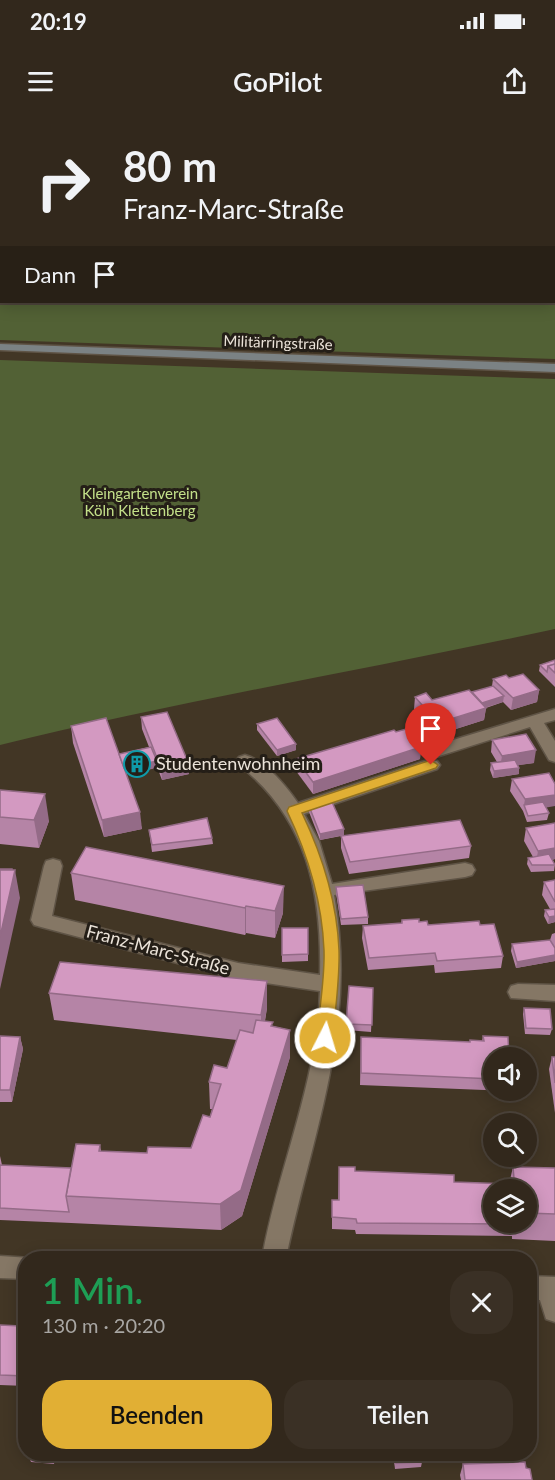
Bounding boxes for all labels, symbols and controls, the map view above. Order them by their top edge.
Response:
text: 20:19 [30,8,87,35]
icon: menu [24,65,57,98]
text: GoPilot [233,65,322,98]
icon: share [498,65,531,98]
text: 80 m [123,141,217,191]
icon: right [24,144,102,222]
text: Franz-Marc-Straße [123,192,344,225]
icon: arrive [88,258,121,291]
text: Dann [24,261,76,288]
street label: Militärringstraße [223,331,333,353]
park label: Kleingartenverein Köln Klettenberg [82,484,198,519]
pin [405,703,456,765]
icon: arrive [414,712,447,745]
building icon: Studentenwohnheim [122,749,152,779]
place label: Studentenwohnheim [156,752,320,774]
street label: Franz-Marc-Straße [84,919,232,979]
position arrow [293,1006,357,1070]
map controls [483,1047,537,1233]
button: sound [483,1047,537,1101]
button: search [483,1113,537,1167]
button: layers [483,1179,537,1233]
text: 1 Min. [42,1268,143,1312]
button: close [450,1271,513,1334]
text: 130 m · 20:20 [42,1313,165,1337]
button: Beenden [42,1380,272,1449]
button: Teilen [284,1380,513,1449]

